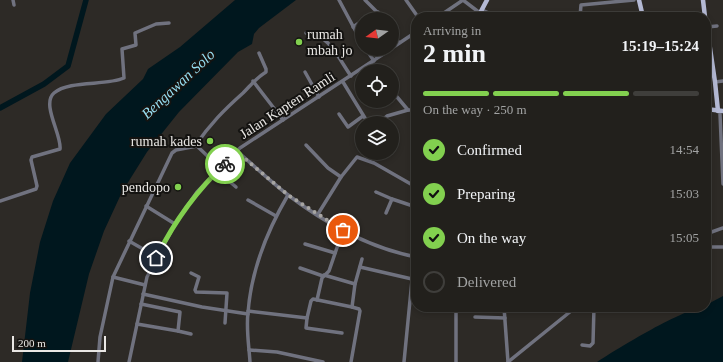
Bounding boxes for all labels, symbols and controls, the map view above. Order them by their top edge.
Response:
north arrow [355,12,399,56]
map controls [355,12,399,160]
text: Arriving in [423,23,481,38]
place label: rumah mbah jo [307,27,353,58]
marker: rumah mbah jo [294,37,304,47]
text: 15:19–15:24 [622,38,699,54]
text: 2 min [423,39,486,68]
water label: Bengawan Solo [138,46,218,122]
button: locate [355,64,399,108]
street label: Jalan Kapten Ramli [237,69,338,142]
text: On the way · 250 m [423,102,527,117]
button: layers [355,116,399,160]
place label: rumah kades [131,134,202,149]
marker: rumah kades [205,136,215,146]
icon: check [423,139,445,161]
text: Confirmed [457,142,522,158]
text: 14:54 [669,142,699,157]
courier [205,144,245,184]
icon: bike [214,153,236,175]
place label: pendopo [122,180,170,195]
marker: pendopo [173,182,183,192]
icon: check [423,183,445,205]
text: Preparing [457,186,515,202]
text: 15:03 [669,186,699,201]
pin [326,213,360,247]
icon: bag [332,219,354,241]
icon: check [423,227,445,249]
text: On the way [457,230,526,246]
text: 15:05 [669,230,699,245]
pin [139,241,173,275]
icon: home [145,247,167,269]
text: Delivered [457,274,516,290]
scale bar [12,334,106,353]
text: 200 m [18,337,46,349]

